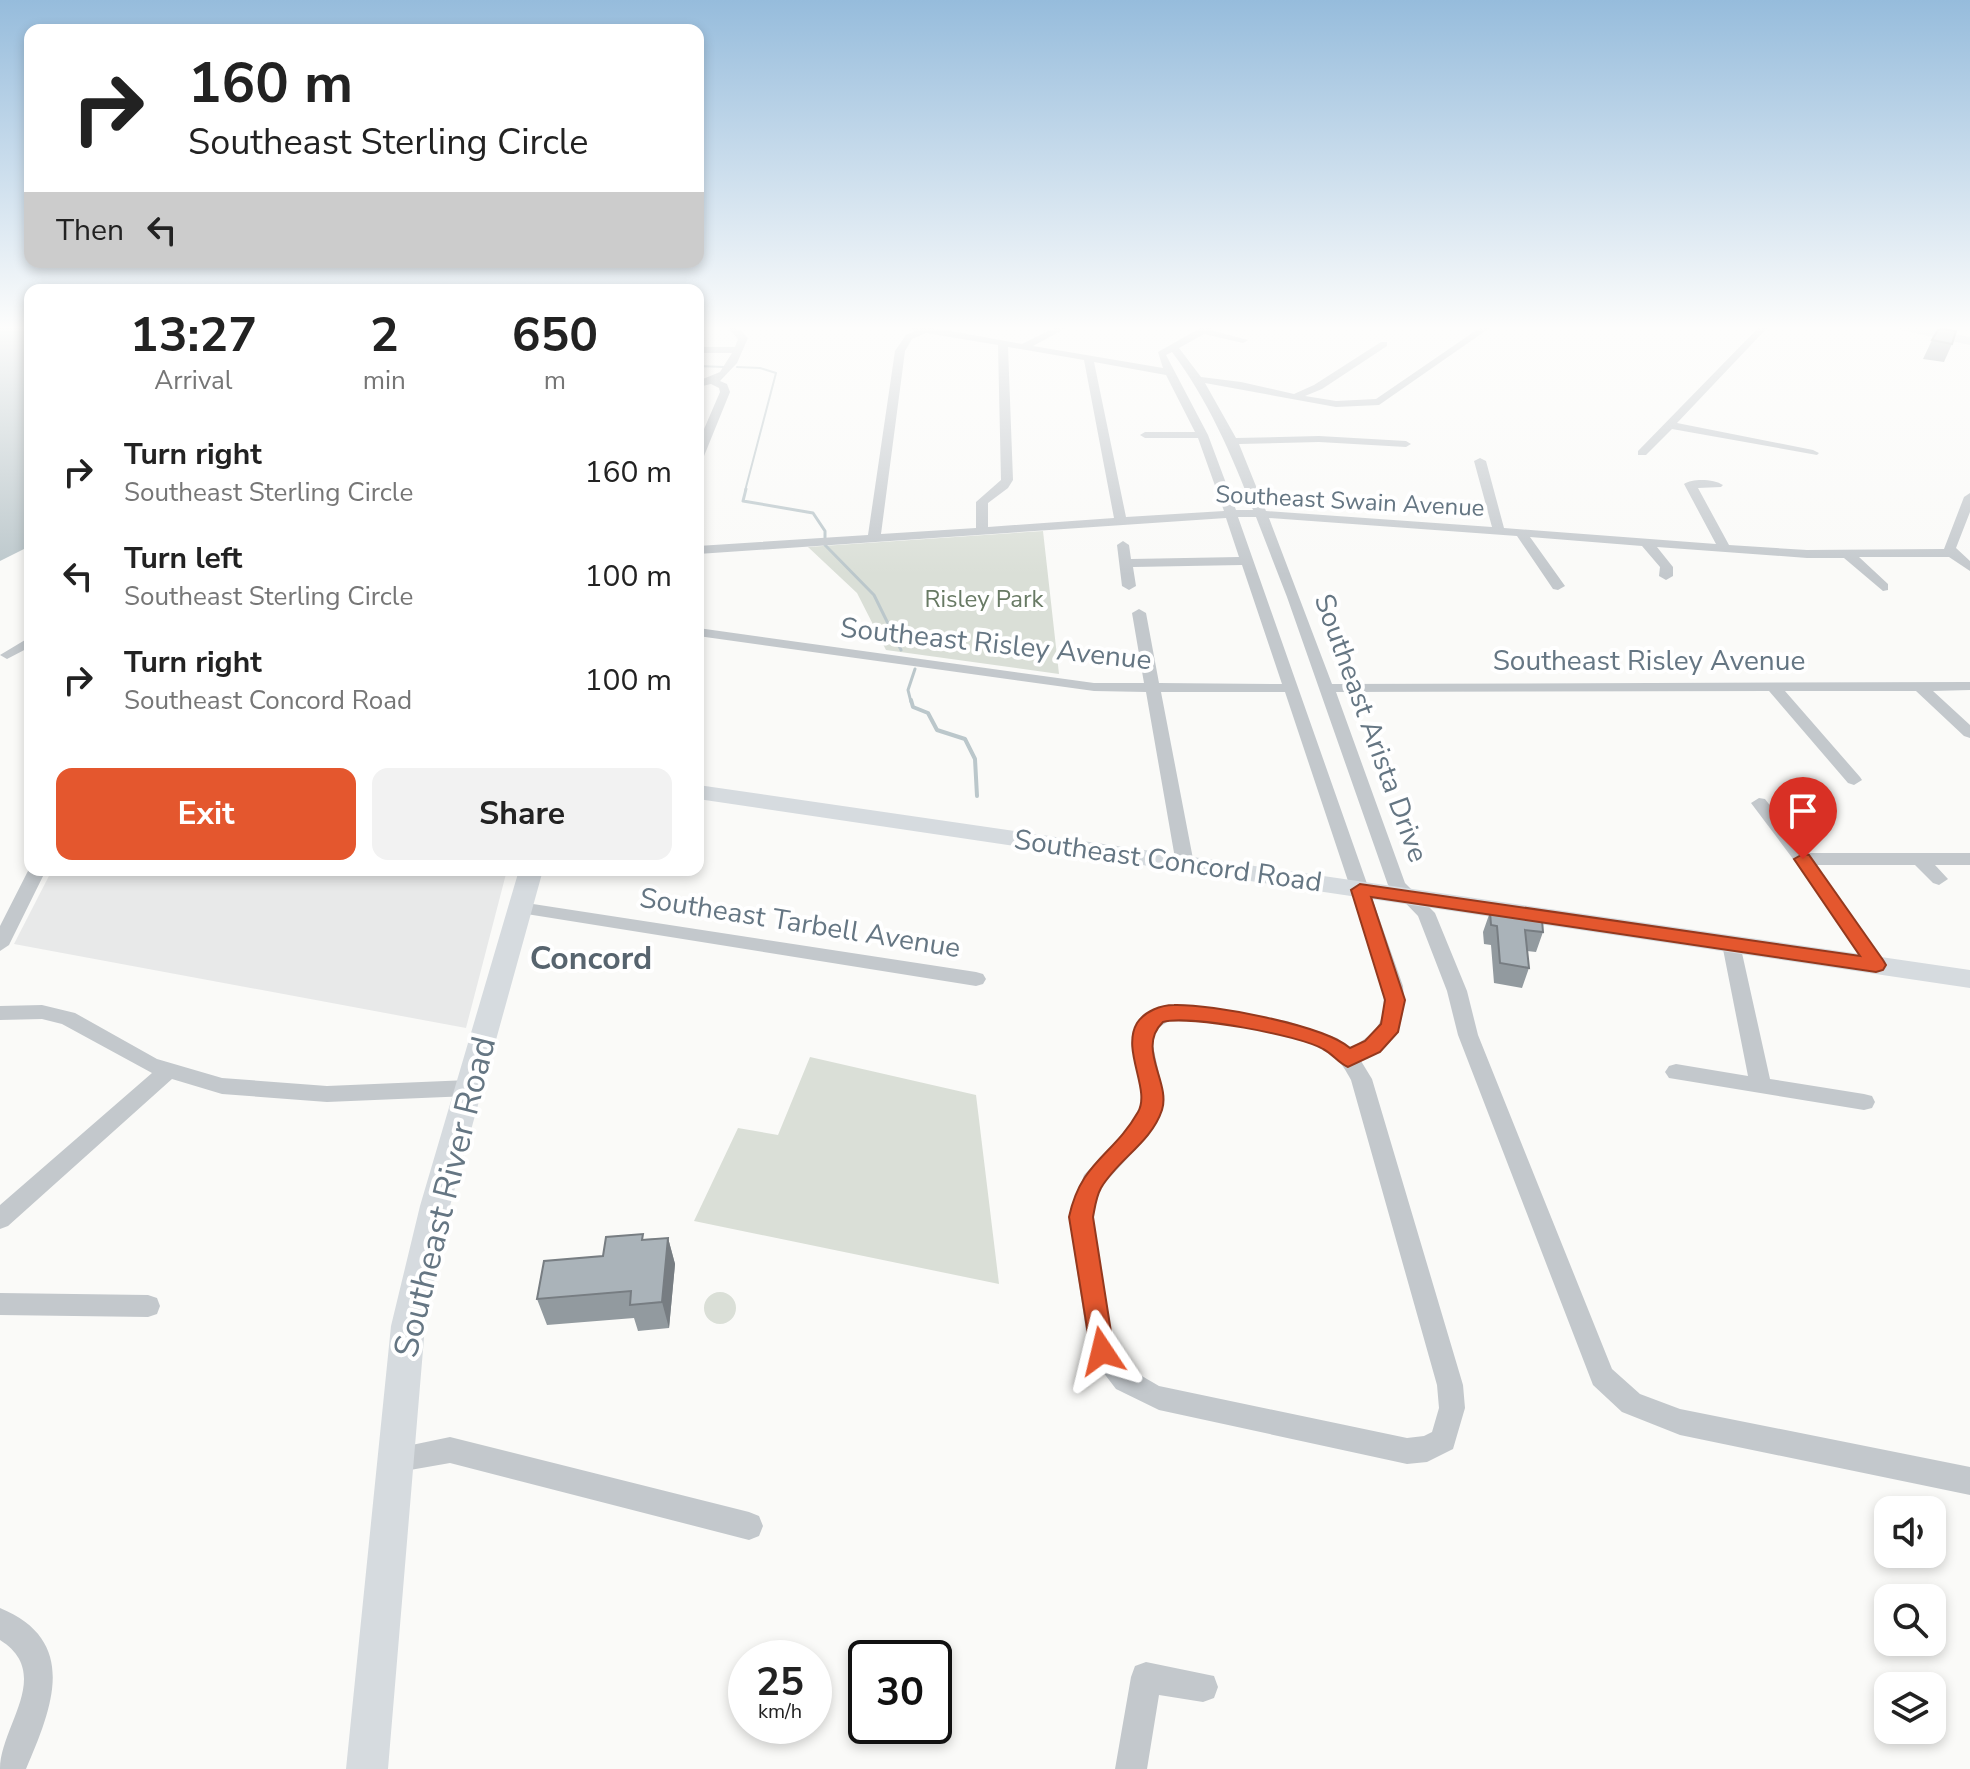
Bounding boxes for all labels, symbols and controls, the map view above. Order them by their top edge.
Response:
text: 160 m [188,45,353,122]
icon: right [56,56,160,160]
text: Southeast Sterling Circle [188,118,589,167]
icon: left [140,208,184,252]
text: Then [56,210,124,251]
text: 13:27 [130,302,257,368]
text: 2 [370,302,399,368]
text: 650 [512,302,598,368]
text: Arrival [154,363,233,398]
text: min [363,363,406,398]
text: m [544,363,566,398]
text: Turn right [124,434,262,475]
icon: right [56,450,100,494]
text: 160 m [585,452,672,493]
text: Southeast Sterling Circle [124,475,413,510]
street label: Southeast Swain Avenue [1215,478,1485,524]
text: Turn left [124,538,242,579]
icon: left [56,554,100,598]
text: 100 m [585,556,672,597]
text: Southeast Sterling Circle [124,579,413,614]
park label: Risley Park [924,583,1045,615]
street label: Southeast Arista Drive [1305,589,1437,867]
street label: Southeast Risley Avenue [839,609,1153,679]
text: Turn right [124,642,262,683]
street label: Southeast Risley Avenue [1493,642,1805,680]
icon: right [56,658,100,702]
text: 100 m [585,660,672,701]
text: Southeast Concord Road [124,683,412,718]
button: Exit [56,768,356,860]
button: Share [372,768,672,860]
pin [1769,777,1837,859]
icon: arrive [1781,789,1825,833]
street label: Southeast Concord Road [1012,821,1324,901]
street label: Southeast Tarbell Avenue [637,879,963,967]
district label: Concord [530,937,652,980]
street label: Southeast River Road [383,1032,507,1362]
position arrow [1060,1309,1144,1393]
map controls [1874,1496,1946,1744]
button: sound [1874,1496,1946,1568]
button: search [1874,1584,1946,1656]
speed limit sign: 30 [848,1640,952,1744]
text: 25 [756,1655,804,1709]
button: layers [1874,1672,1946,1744]
text: km/h [758,1698,802,1725]

